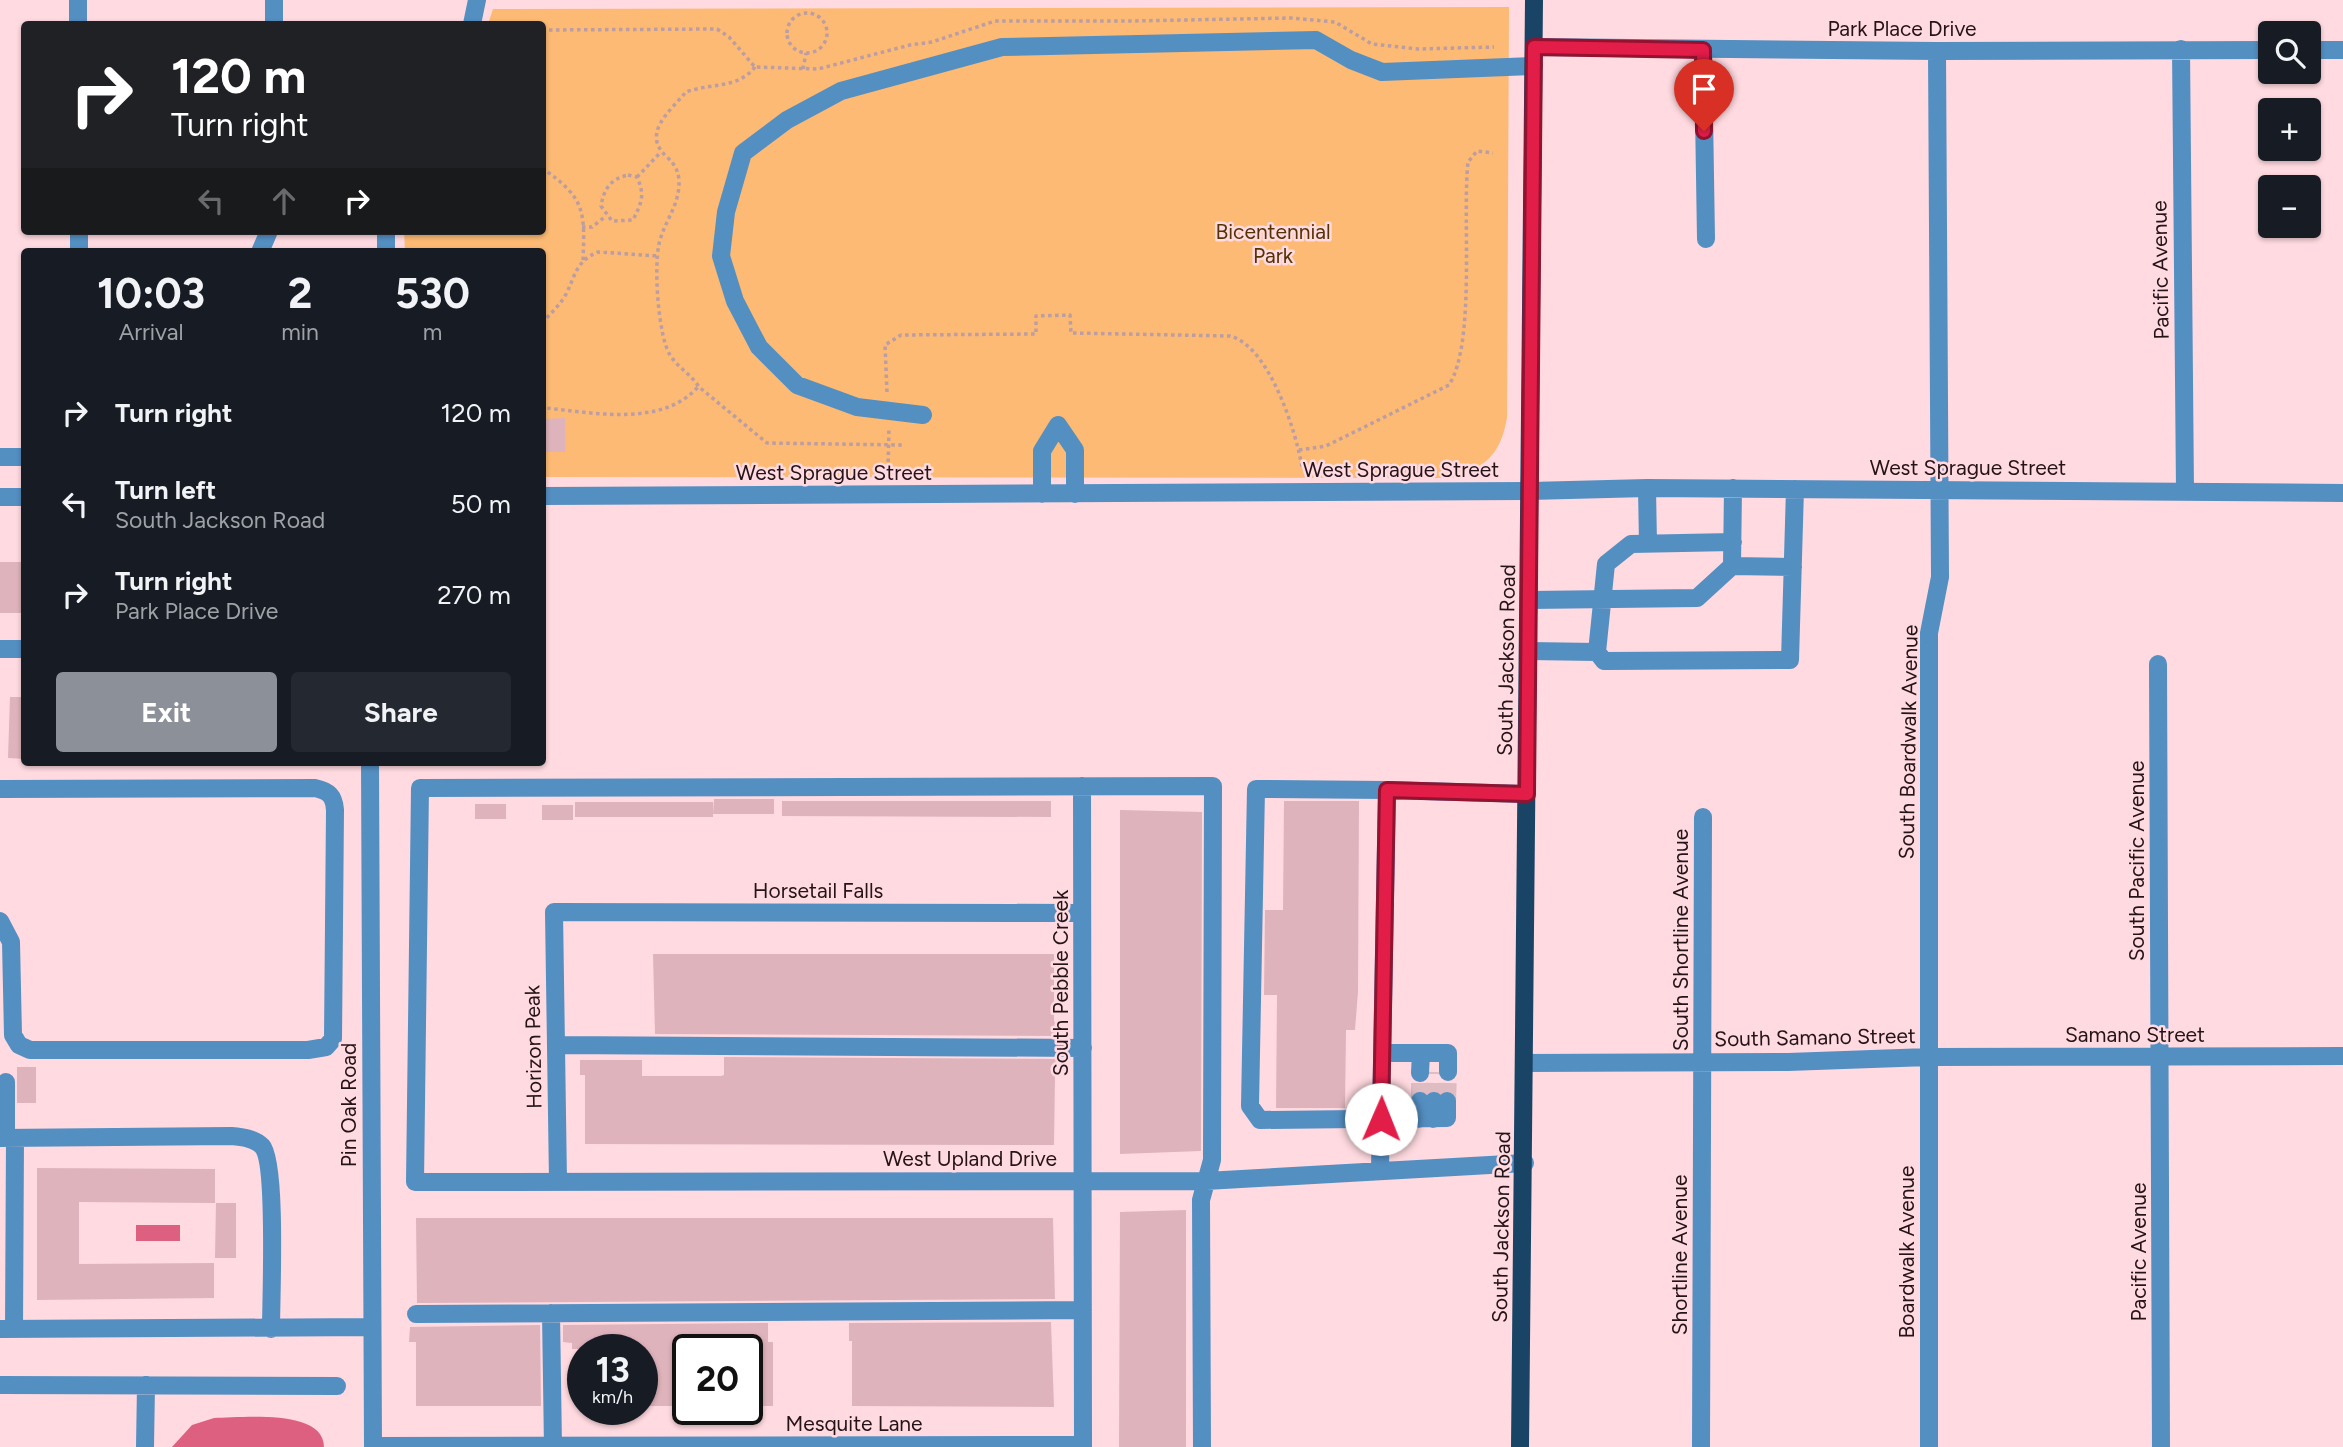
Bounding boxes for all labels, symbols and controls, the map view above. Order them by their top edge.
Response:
street label: Park Place Drive [1827,16,1977,41]
map controls [2258,21,2321,238]
button: search [2258,21,2321,84]
text: 120 m [171,46,306,105]
icon: right [56,49,147,140]
pin [1674,59,1734,131]
icon: arrive [1685,70,1723,108]
button: + [2258,98,2321,161]
text: Turn right [171,106,309,144]
button: − [2258,175,2321,238]
icon: left [192,182,230,220]
icon: ahead [265,182,303,220]
icon: right [338,182,376,220]
street label: Pacific Avenue [2146,200,2174,340]
park label: Bicentennial Park [1215,219,1331,268]
text: 10:03 [97,268,205,319]
text: 2 [288,268,312,319]
text: 530 [395,268,470,319]
text: Arrival [119,318,184,346]
text: min [281,318,319,346]
text: m [423,318,442,346]
icon: right [56,394,94,432]
text: Turn right [115,397,232,429]
text: 120 m [441,397,511,429]
street label: West Sprague Street [1870,455,2066,480]
street label: West Sprague Street [1303,457,1499,482]
street label: West Sprague Street [736,460,932,485]
text: Turn left [115,474,216,506]
icon: left [56,485,94,523]
text: 50 m [451,488,511,520]
text: South Jackson Road [115,506,325,534]
street label: South Jackson Road [1492,564,1520,756]
text: Turn right [115,565,232,597]
icon: right [56,576,94,614]
text: 270 m [437,579,511,611]
text: Park Place Drive [115,597,278,625]
street label: South Boardwalk Avenue [1893,624,1923,860]
button: Exit [56,672,277,752]
button: Share [291,672,511,752]
street label: South Pacific Avenue [2124,761,2149,961]
street label: South Shortline Avenue [1668,829,1693,1051]
street label: Horsetail Falls [753,878,883,903]
street label: South Pebble Creek [1048,889,1073,1076]
street label: Horizon Peak [519,984,547,1109]
street label: Samano Street [2065,1022,2205,1047]
street label: South Samano Street [1714,1023,1916,1051]
street label: Pin Oak Road [336,1043,361,1167]
position arrow [1344,1082,1418,1156]
street label: South Jackson Road [1487,1131,1515,1323]
street label: West Upland Drive [883,1146,1057,1171]
street label: Boardwalk Avenue [1894,1165,1919,1339]
street label: Shortline Avenue [1667,1175,1692,1335]
street label: Pacific Avenue [2126,1182,2151,1322]
speed limit sign: 20 [672,1334,763,1425]
text: 13 [595,1349,630,1391]
text: km/h [592,1386,633,1408]
street label: Mesquite Lane [785,1411,923,1436]

